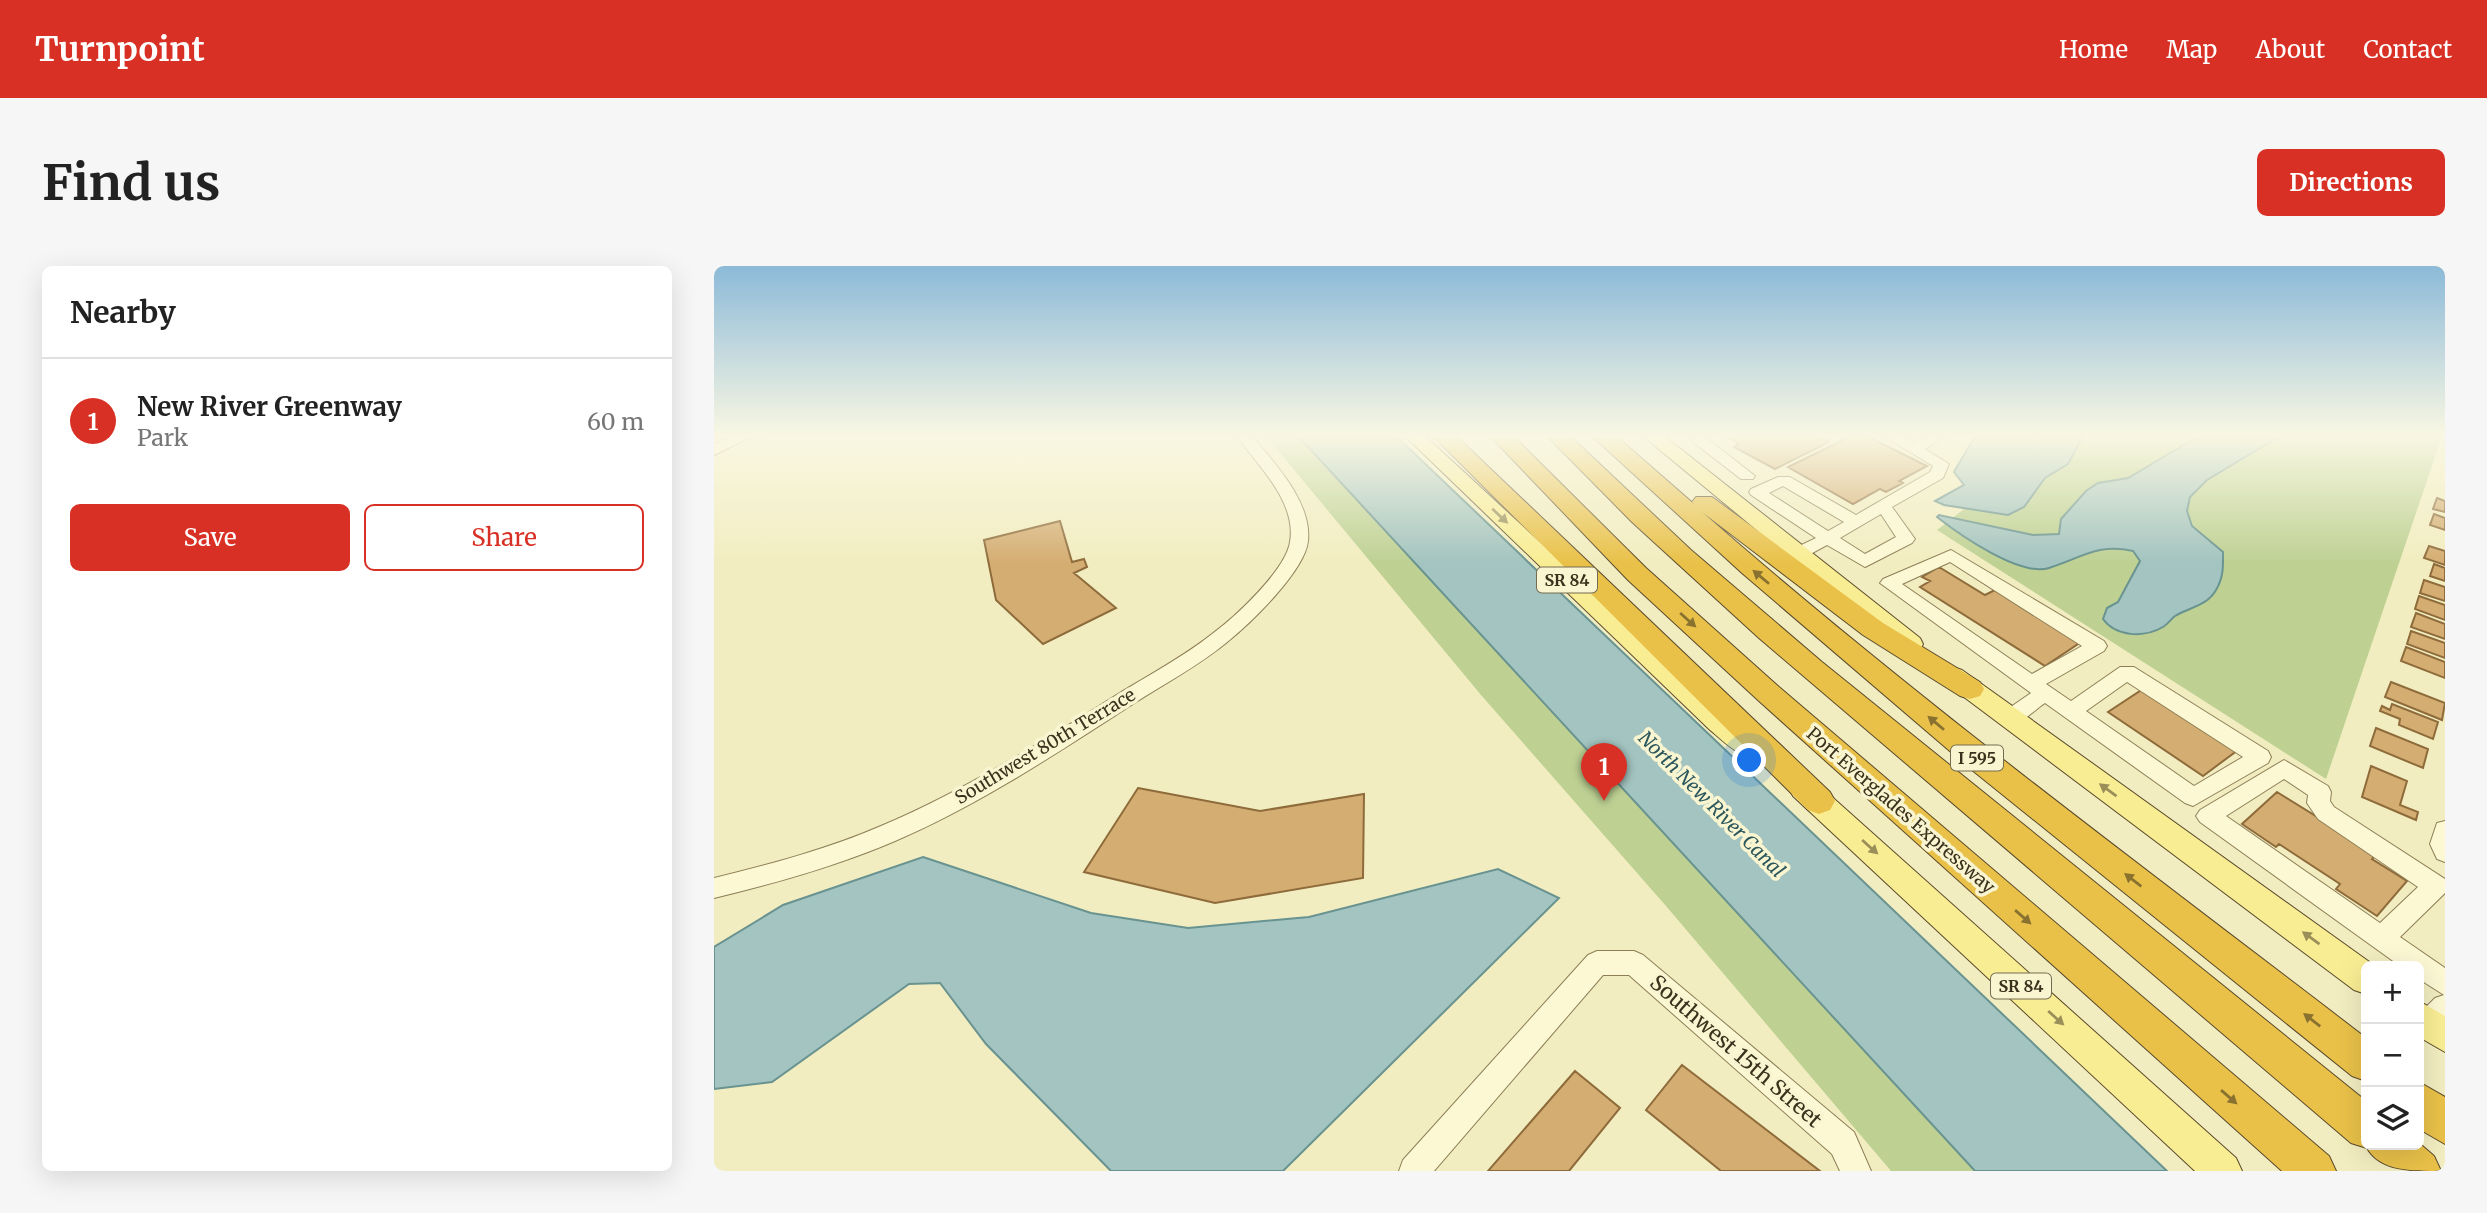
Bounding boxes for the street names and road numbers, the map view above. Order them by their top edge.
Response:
road number: SR 84 [1537,568,1597,592]
street label: Southwest 80th Terrace [951,683,1139,809]
street label: Port Everglades Expressway [1802,722,2000,898]
road number: I 595 [1951,746,2003,771]
street label: Southwest 15th Street [1644,969,1828,1133]
road number: SR 84 [1991,974,2051,999]

